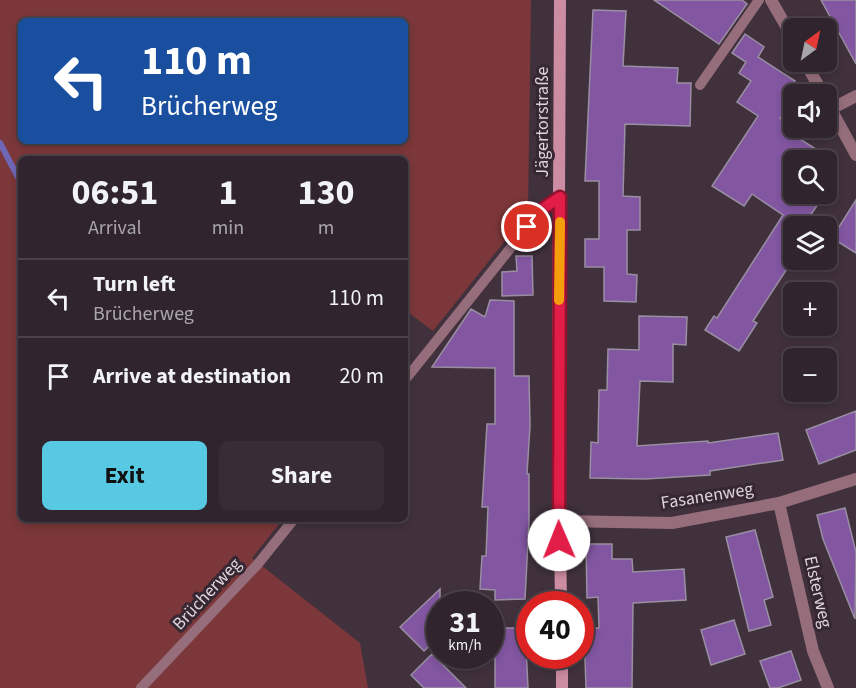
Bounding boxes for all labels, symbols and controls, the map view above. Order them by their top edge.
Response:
north arrow [783,18,837,72]
map controls [783,18,837,402]
text: 110 m [141,31,252,91]
icon: left [42,42,120,120]
street label: Jägertorstraße [530,66,555,177]
button: sound [783,84,837,138]
text: Brücherweg [141,87,277,126]
button: search [783,150,837,204]
text: 06:51 [71,167,158,218]
text: 1 [218,167,237,218]
text: 130 [298,167,355,218]
pin [501,201,552,252]
icon: arrive [510,210,543,243]
text: Arrival [88,214,142,242]
text: min [212,214,244,242]
text: m [318,214,334,242]
button: layers [783,216,837,270]
text: Turn left [93,268,175,300]
icon: left [42,282,75,315]
text: 110 m [329,282,384,314]
button: + [783,282,837,336]
text: Brücherweg [93,300,194,328]
button: − [783,348,837,402]
icon: arrive [42,360,75,393]
text: Arrive at destination [93,360,291,392]
text: 20 m [339,360,384,392]
button: Exit [42,441,207,510]
button: Share [219,441,384,510]
street label: Fasanenweg [659,476,755,516]
position arrow [527,508,591,572]
street label: Brücherweg [167,552,247,636]
street label: Elsterweg [798,553,838,631]
speed limit sign: 40 [516,591,594,669]
text: 31 [449,601,481,644]
text: km/h [448,635,482,656]

